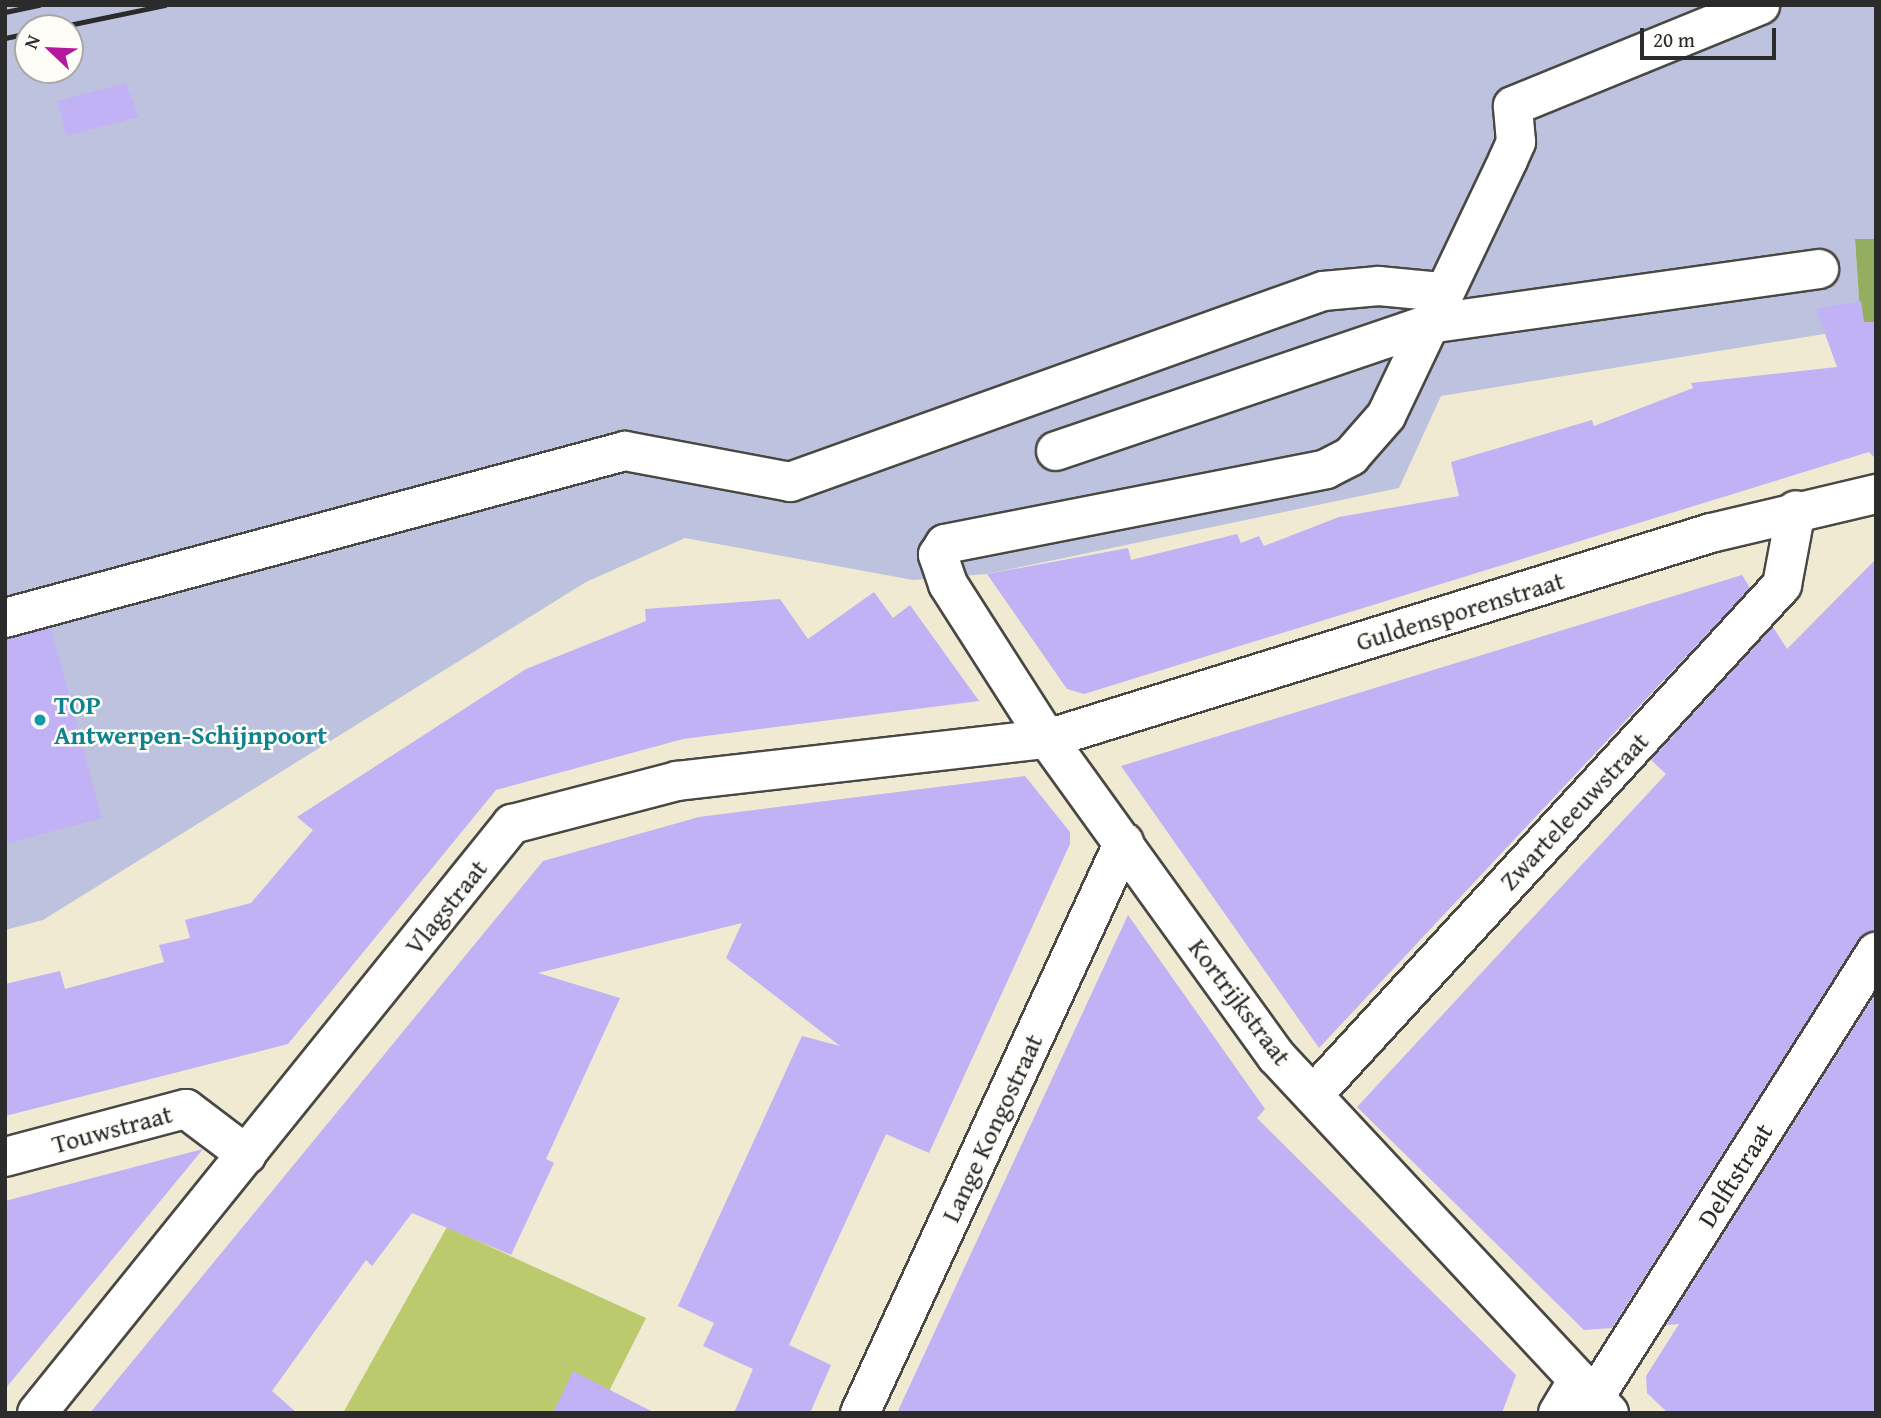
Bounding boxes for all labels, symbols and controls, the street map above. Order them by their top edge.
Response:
north arrow [14,14,84,84]
scale bar [1643,14,1780,58]
text: 20 m [1653,24,1695,55]
text: N [16,30,47,53]
street label: Guldensporenstraat [1352,565,1568,657]
place label: TOP Antwerpen-Schijnpoort [54,689,327,750]
marker: TOP Antwerpen-Schijnpoort [32,712,48,728]
street label: Zwarteleeuwstraat [1493,726,1655,896]
street label: Vlagstraat [398,853,494,961]
street label: Kortrijkstraat [1182,933,1298,1071]
street label: Lange Kongostraat [935,1029,1049,1227]
street label: Touwstraat [49,1098,175,1160]
street label: Delftstraat [1691,1117,1779,1233]

